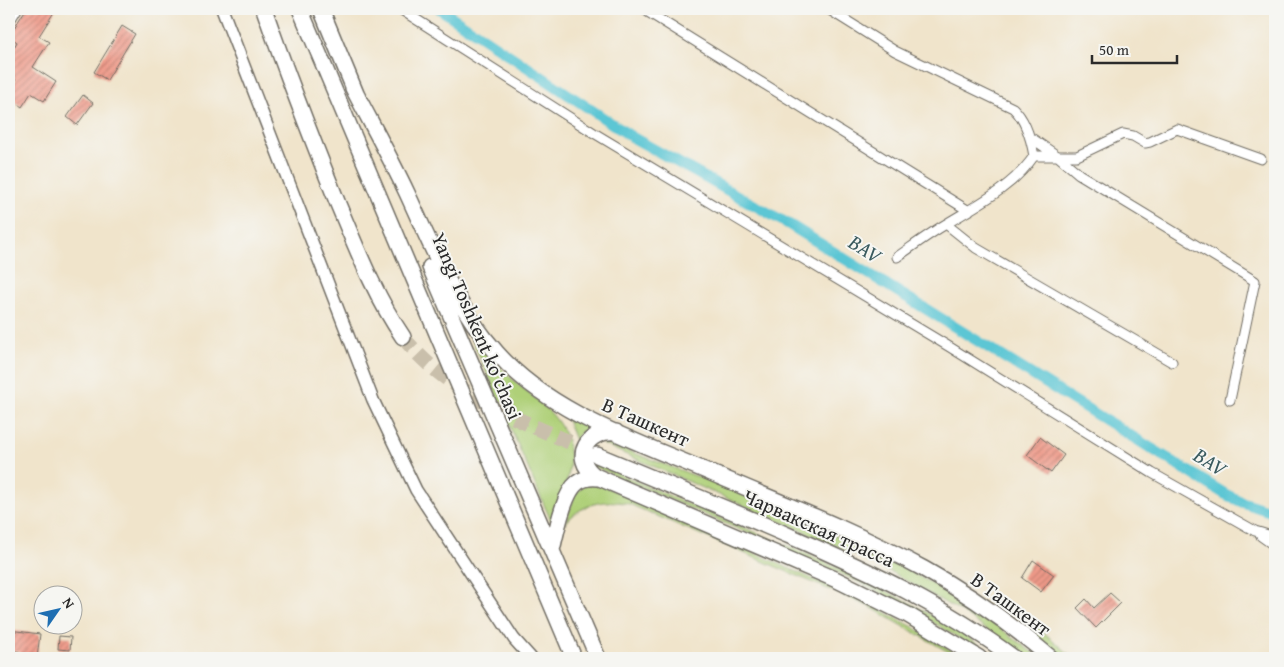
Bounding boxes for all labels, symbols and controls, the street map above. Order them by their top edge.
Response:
scale bar [1092,32,1176,64]
text: 50 m [1099,39,1130,60]
water label: BAV [842,226,889,271]
street label: Yangi Toshkent ko‘chasi [425,228,530,424]
street label: В Ташкент [598,389,695,454]
water label: BAV [1187,439,1234,484]
street label: Чарвакская трасса [739,481,900,574]
street label: В Ташкент [965,565,1058,643]
north arrow [32,584,82,634]
text: N [58,593,80,613]

